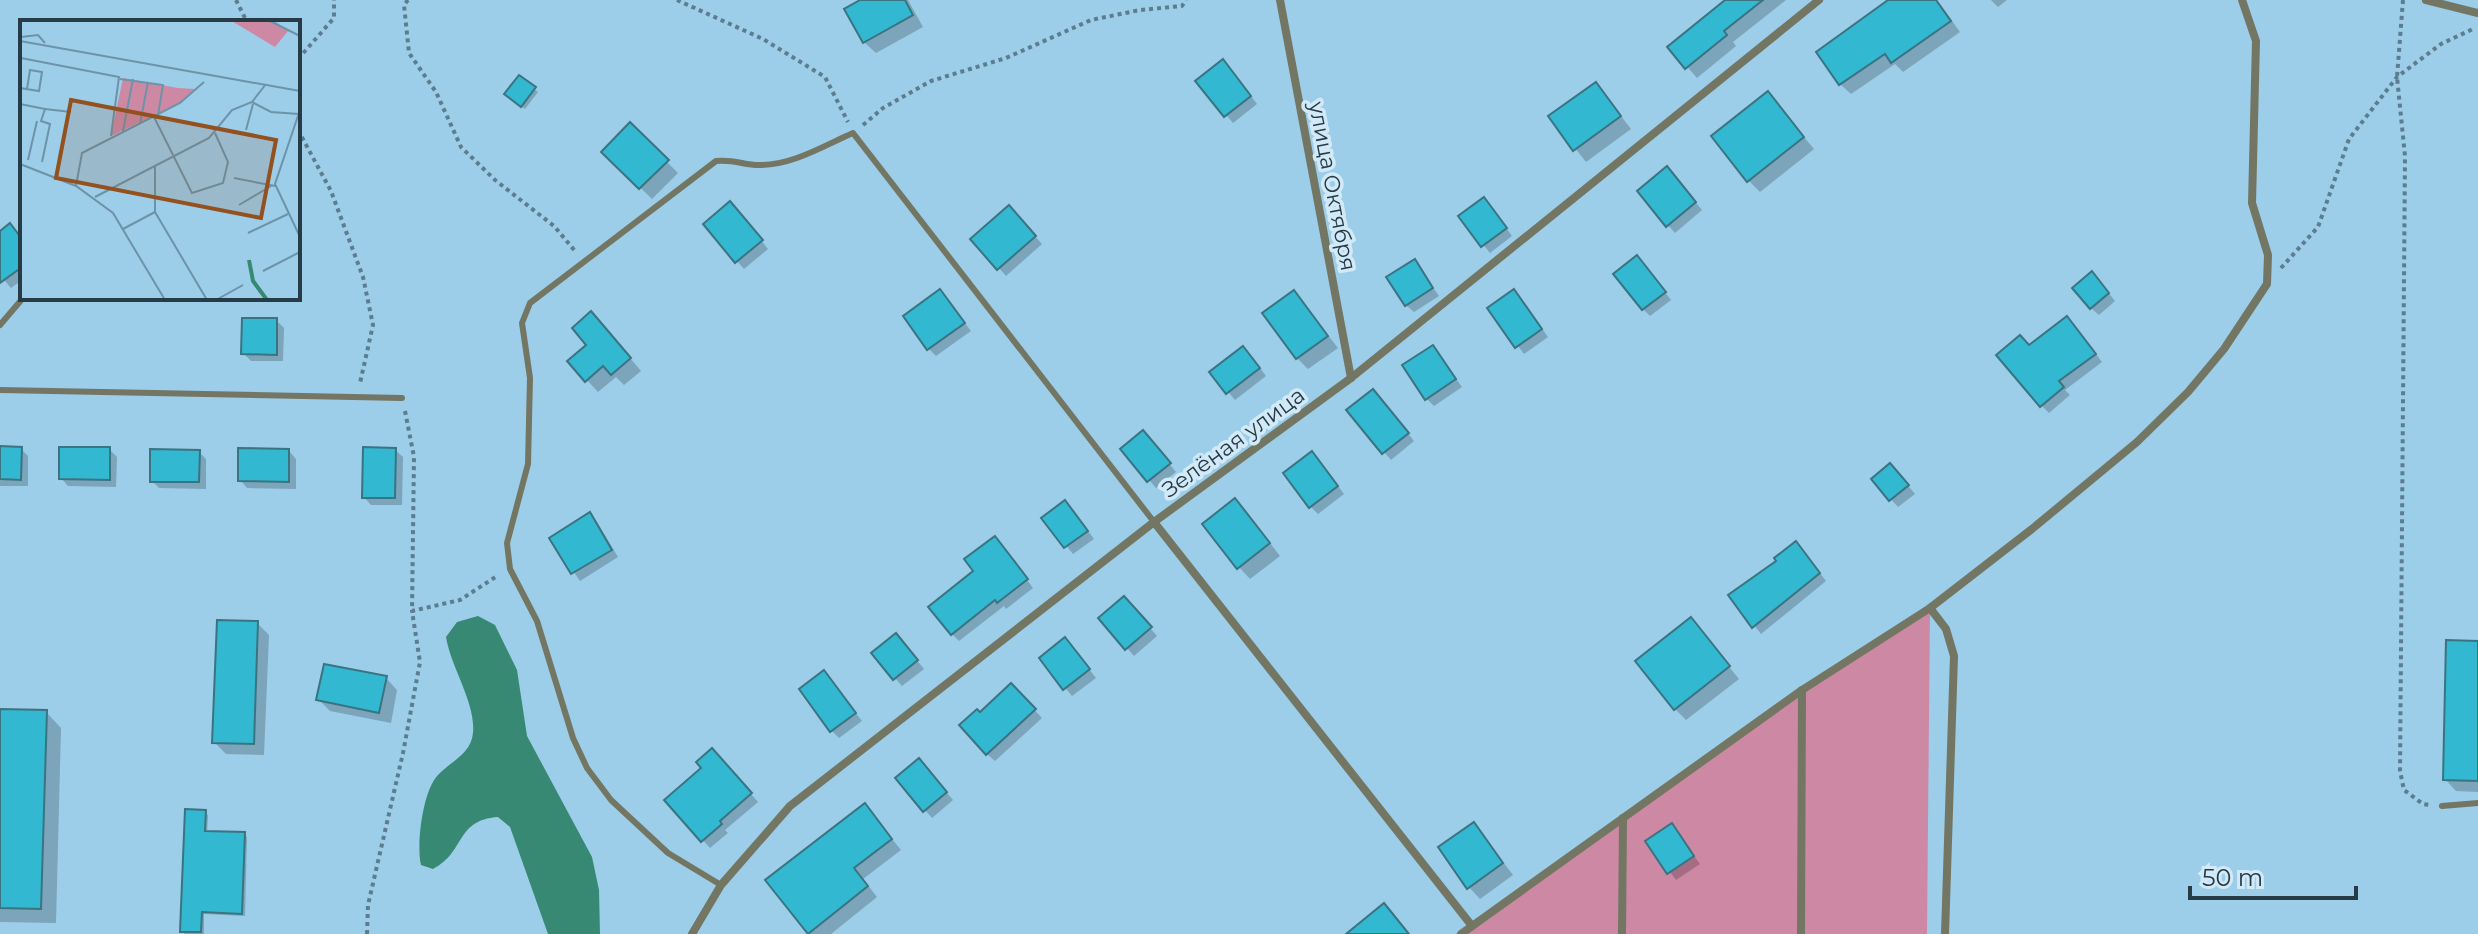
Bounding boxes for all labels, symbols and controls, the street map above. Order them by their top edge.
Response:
inset map [20,20,300,300]
street label: улица Октября [1303,98,1362,273]
street label: Зелёная улица [1157,382,1310,503]
scale bar [2190,850,2356,900]
text: 50 m [2202,863,2263,892]

